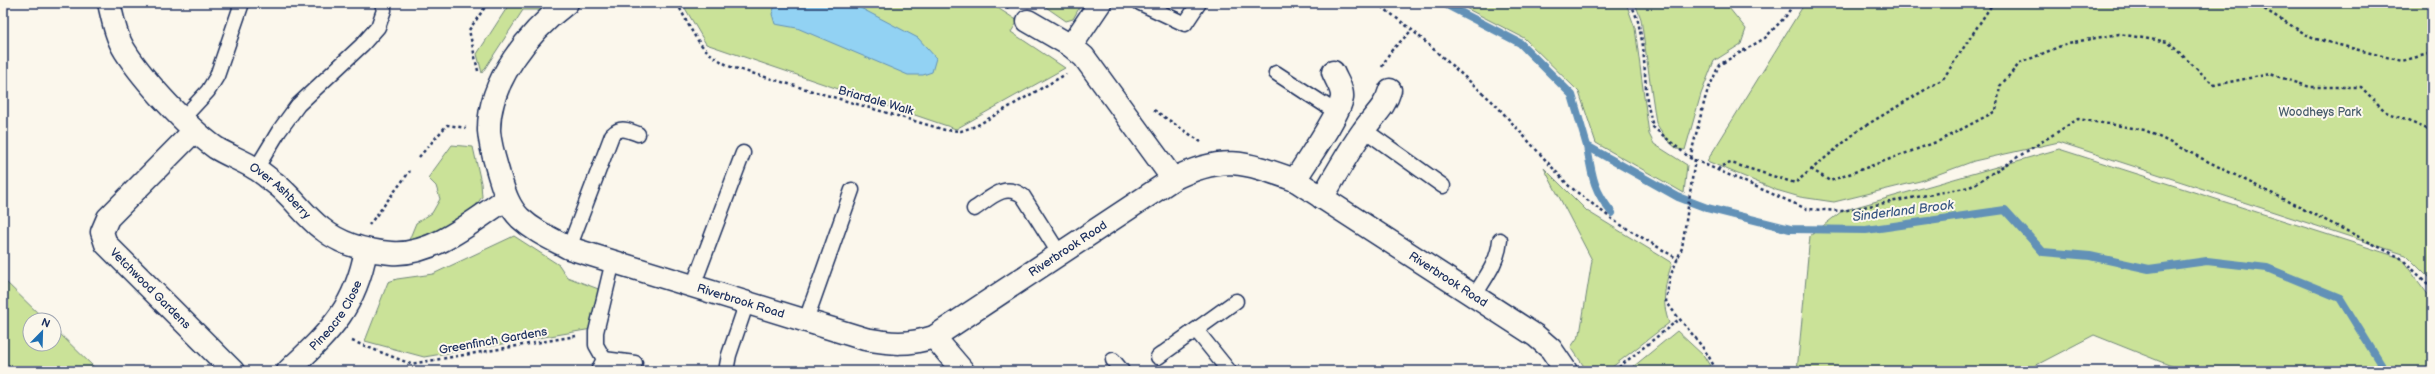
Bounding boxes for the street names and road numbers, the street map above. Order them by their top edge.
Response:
street label: Briardale Walk [836,83,916,119]
street label: Over Ashberry [247,159,314,222]
street label: Riverbrook Road [1026,217,1110,280]
street label: Vetchwood Gardens [107,245,194,332]
street label: Riverbrook Road [1406,248,1491,310]
street label: Pineacre Close [306,278,365,354]
street label: Riverbrook Road [695,280,787,321]
street label: Greenfinch Gardens [438,324,548,358]

